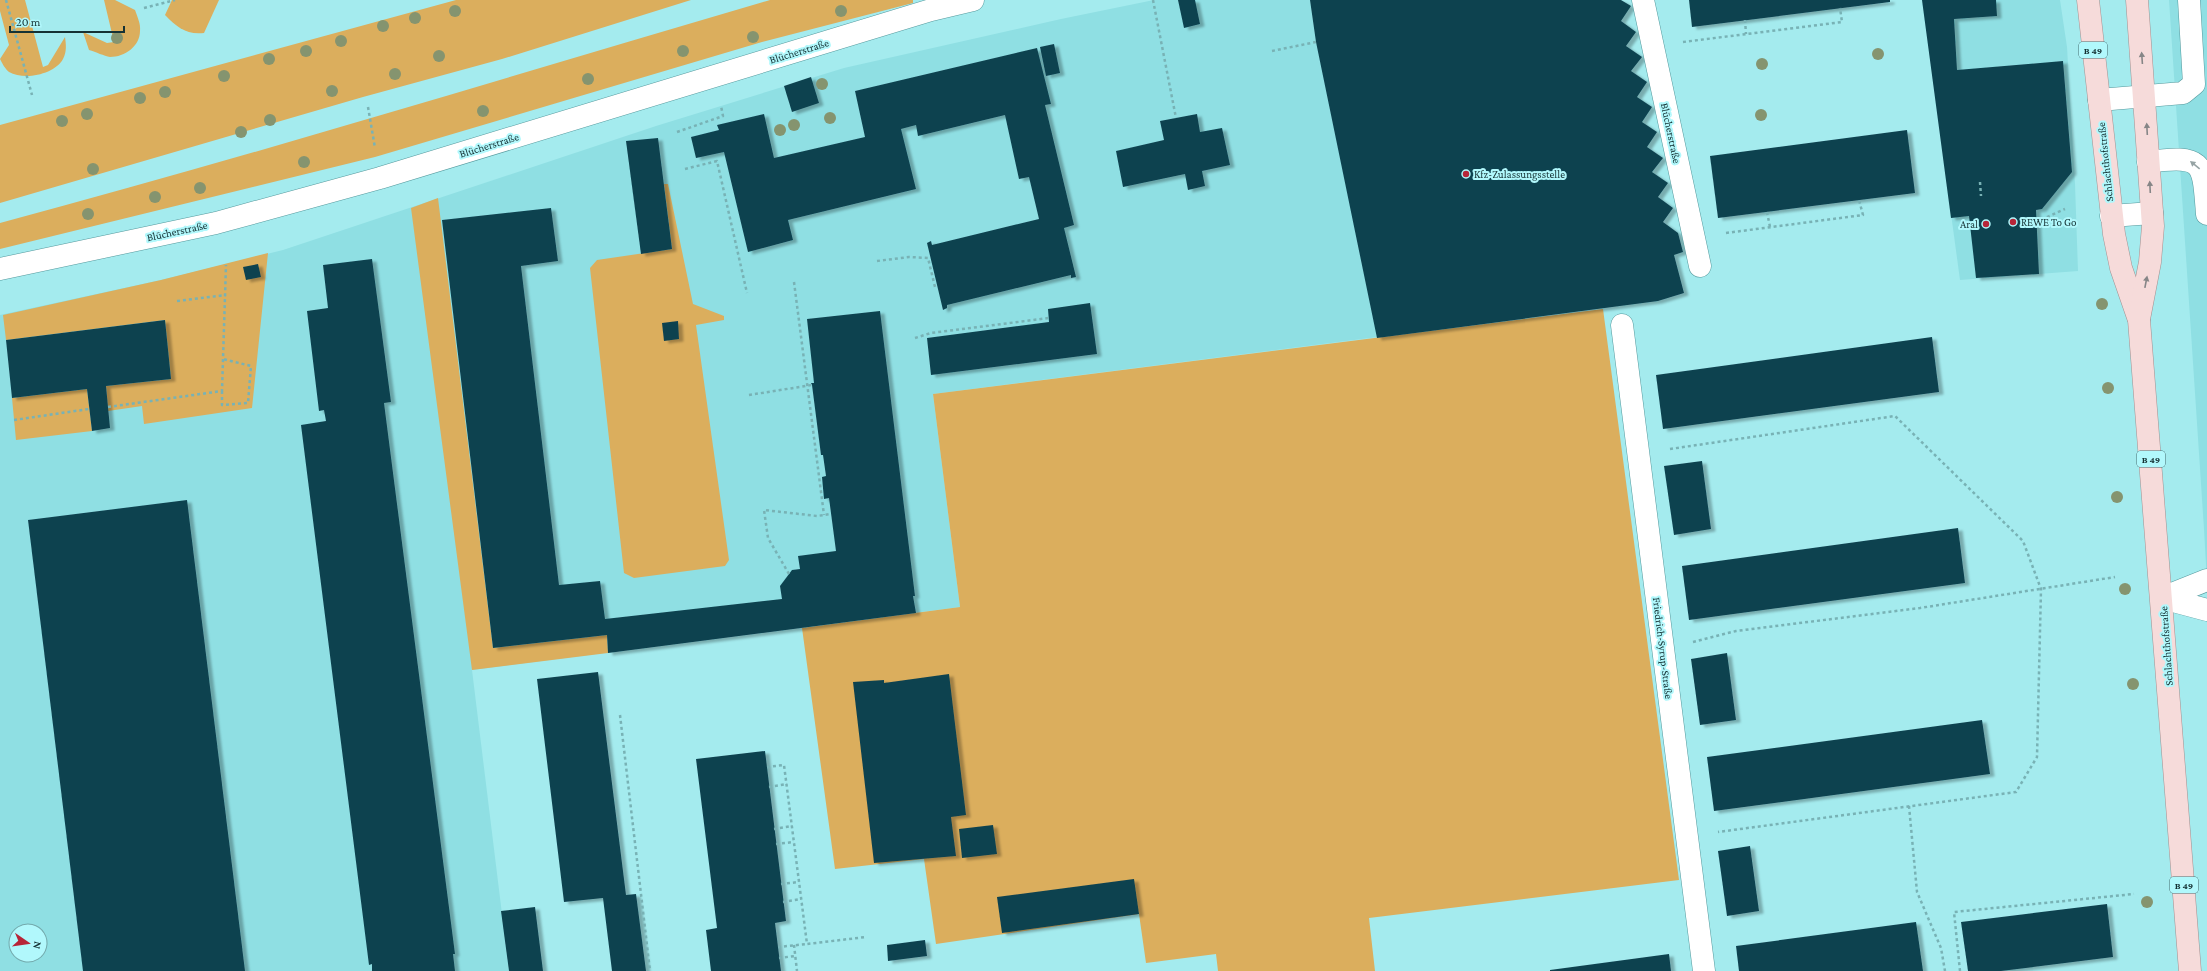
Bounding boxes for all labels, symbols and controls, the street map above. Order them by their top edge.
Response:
scale bar [10,8,124,34]
text: 20 m [16,15,41,29]
street label: Blücherstraße [768,36,830,66]
road number: B 49 [2079,42,2107,58]
one-way arrow [2138,52,2145,64]
street label: Blücherstraße [1659,102,1683,165]
street label: Schlachthofstraße [2095,121,2115,202]
one-way arrow [2143,123,2150,135]
street label: Blücherstraße [458,130,520,160]
one-way arrow [2190,161,2201,169]
place label: Kfz-Zulassungsstelle [1474,168,1565,181]
marker: Kfz-Zulassungsstelle [1461,169,1471,179]
one-way arrow [2147,180,2153,193]
place label: REWE To Go [2021,216,2077,228]
marker: REWE To Go [2008,217,2018,227]
place label: Aral [1960,218,1978,230]
street label: Blücherstraße [146,219,209,243]
marker: Aral [1981,219,1991,229]
one-way arrow [2144,276,2150,288]
road number: B 49 [2137,451,2165,467]
street label: Friedrich-Syrup-Straße [1650,596,1675,700]
street label: Schlachthofstraße [2157,606,2175,686]
road number: B 49 [2170,877,2198,893]
north arrow [8,923,48,963]
text: N [31,940,44,951]

